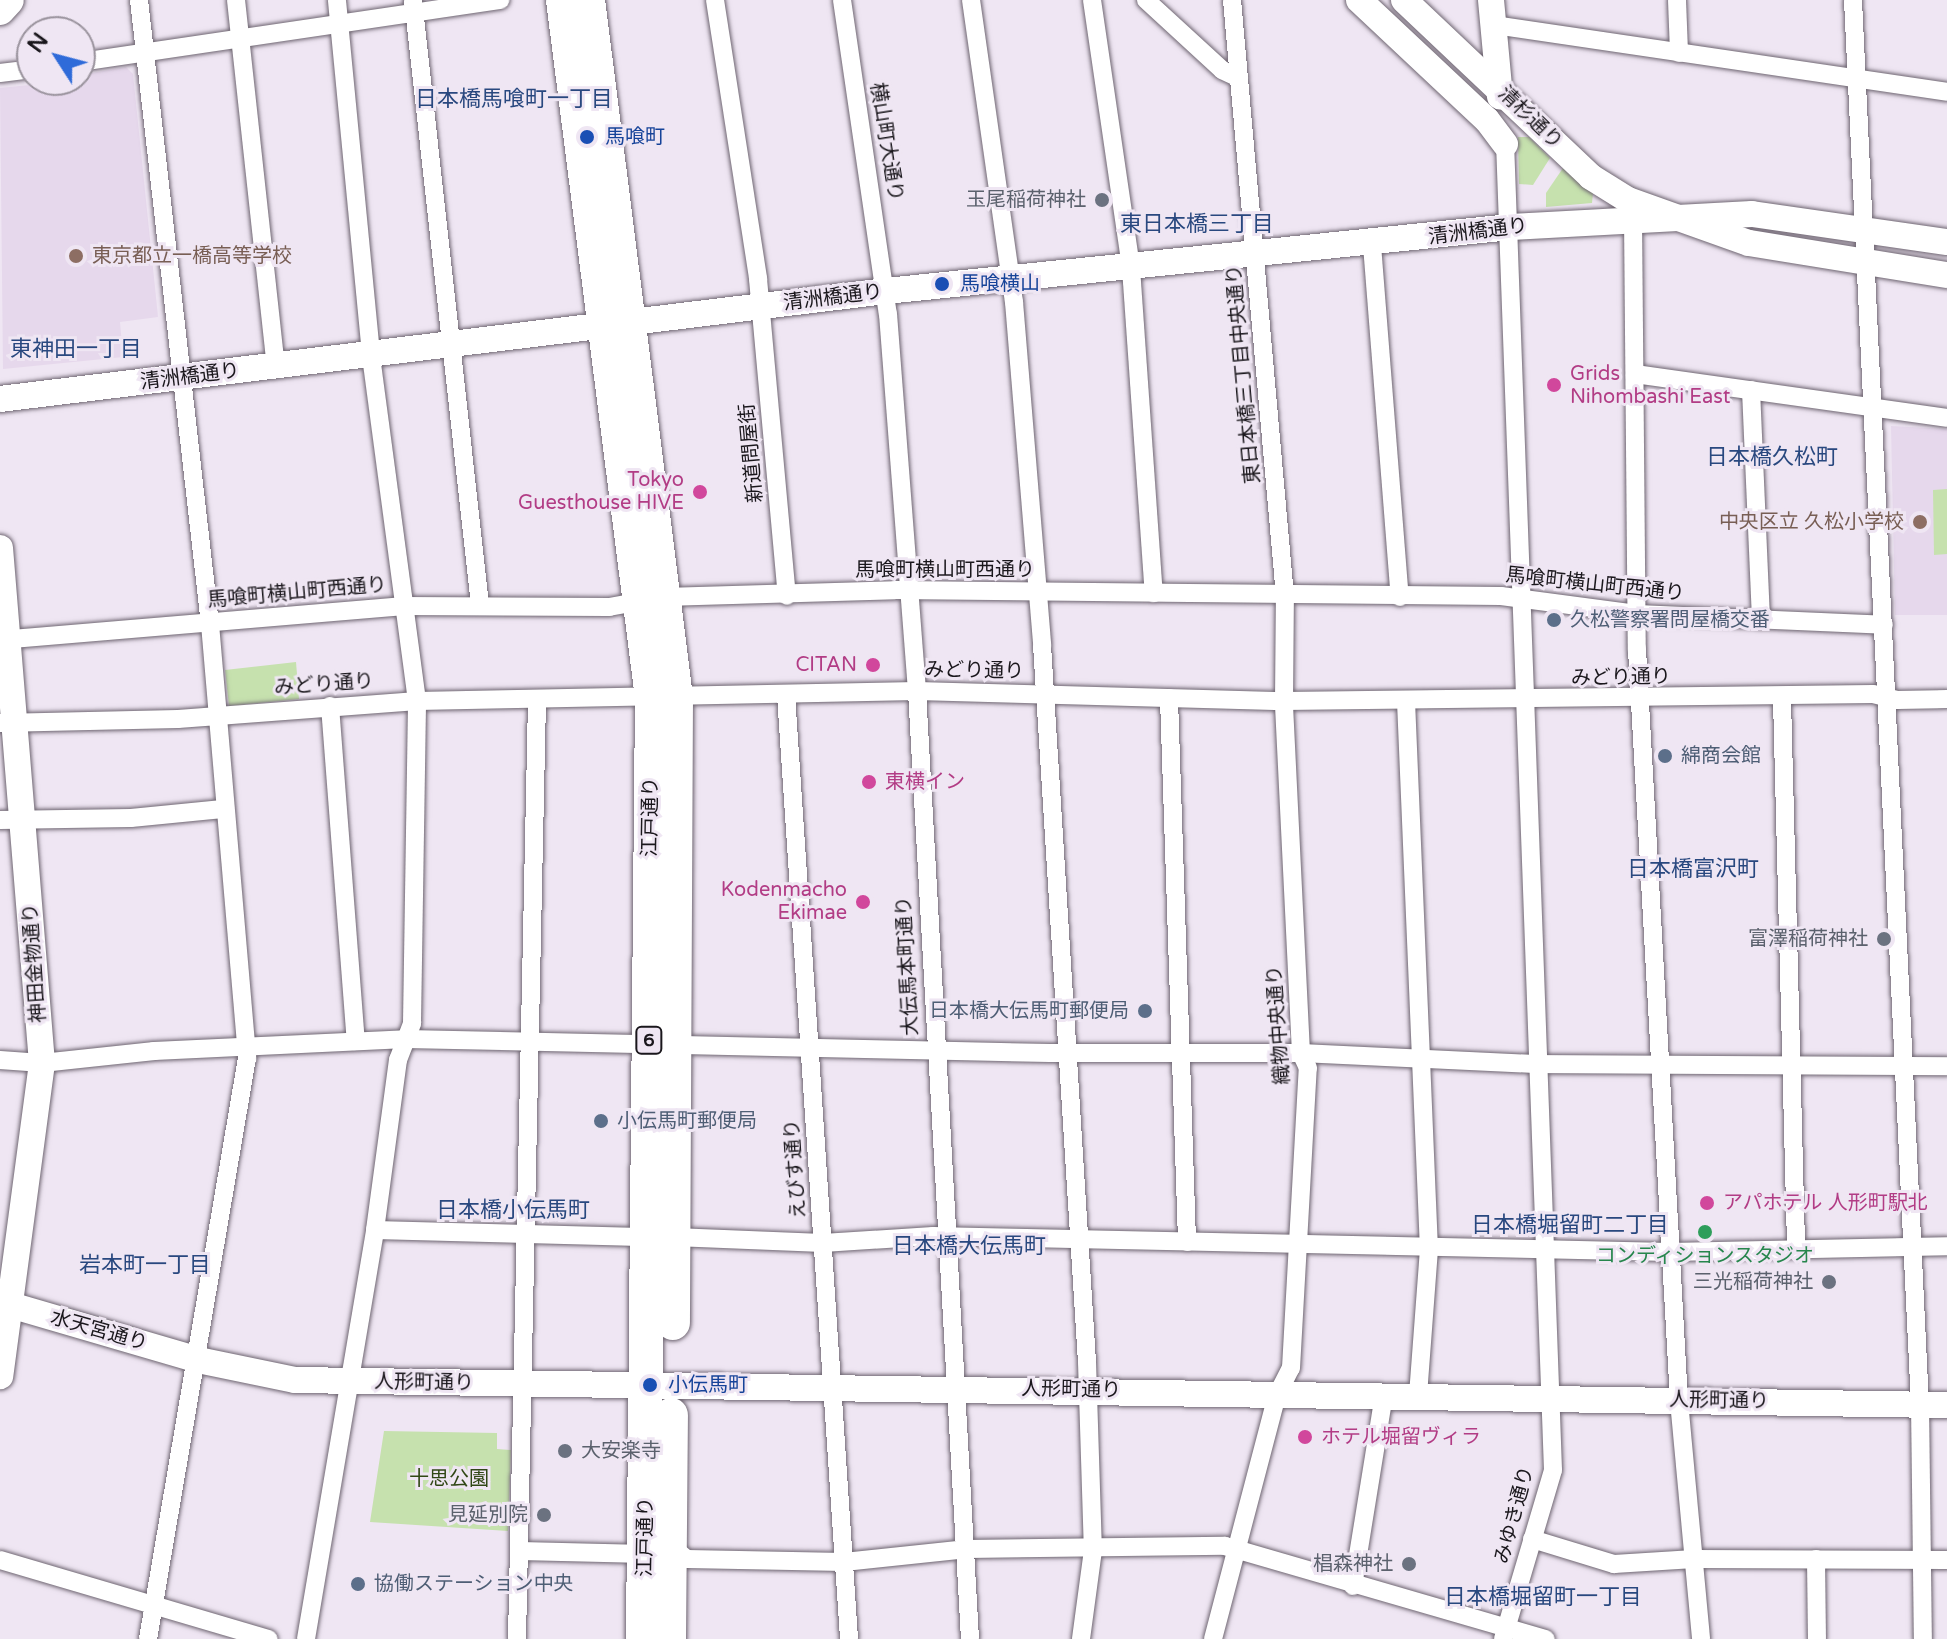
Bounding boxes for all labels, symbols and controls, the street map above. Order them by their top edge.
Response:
north arrow [16,16,96,96]
text: N [22,28,54,58]
street label: 横山町大通り [865,81,907,203]
street label: 清杉通り [1493,82,1567,154]
district label: 日本橋馬喰町一丁目 [415,87,613,113]
place label: 馬喰町 [605,125,665,149]
marker: 馬喰町 [576,126,598,148]
place label: 玉尾稲荷神社 [966,188,1086,212]
marker: 玉尾稲荷神社 [1093,191,1111,209]
district label: 東日本橋三丁目 [1120,212,1274,238]
street label: 清洲橋通り [1427,214,1529,250]
place label: 東京都立一橋高等学校 [92,244,292,268]
marker: 東京都立一橋高等学校 [67,247,85,265]
street label: 東日本橋三丁目中央通り [1222,263,1266,485]
place label: 馬喰横山 [960,272,1040,296]
marker: 馬喰横山 [931,273,953,295]
street label: 清洲橋通り [782,280,884,316]
district label: 東神田一丁目 [10,337,142,363]
street label: 清洲橋通り [139,359,241,395]
place label: Grids Nihombashi East [1570,362,1730,409]
marker: Grids Nihombashi East [1545,376,1563,394]
street label: 新道問屋街 [736,402,768,504]
district label: 日本橋久松町 [1706,445,1838,471]
place label: Tokyo Guesthouse HIVE [518,468,684,515]
marker: Tokyo Guesthouse HIVE [691,483,709,501]
place label: 中央区立 久松小学校 [1719,510,1904,534]
marker: 中央区立 久松小学校 [1911,513,1929,531]
street label: 馬喰町横山町西通り [855,558,1035,582]
street label: 馬喰町横山町西通り [1504,564,1686,606]
street label: 馬喰町横山町西通り [206,573,388,613]
place label: 久松警察署問屋橋交番 [1570,608,1770,632]
marker: 久松警察署問屋橋交番 [1545,611,1563,629]
place label: CITAN [795,653,857,677]
marker: CITAN [864,656,882,674]
street label: みどり通り [924,658,1024,684]
street label: みどり通り [1571,665,1671,691]
street label: みどり通り [273,670,375,700]
place label: 綿商会館 [1681,744,1761,768]
marker: 綿商会館 [1656,747,1674,765]
place label: 東横イン [885,770,965,794]
marker: 東横イン [860,773,878,791]
street label: 江戸通り [638,777,664,857]
district label: 日本橋富沢町 [1627,857,1759,883]
place label: Kodenmacho Ekimae [721,878,847,925]
marker: Kodenmacho Ekimae [854,893,872,911]
street label: 大伝馬本町通り [892,895,924,1037]
street label: 神田金物通り [19,902,51,1024]
place label: 富澤稲荷神社 [1748,927,1868,951]
marker: 富澤稲荷神社 [1875,930,1893,948]
street label: 織物中央通り [1263,964,1295,1086]
place label: 日本橋大伝馬町郵便局 [929,999,1129,1023]
marker: 日本橋大伝馬町郵便局 [1136,1002,1154,1020]
road number: 6 [635,1026,663,1054]
place label: 小伝馬町郵便局 [617,1109,757,1133]
marker: 小伝馬町郵便局 [592,1112,610,1130]
street label: えびす通り [781,1118,811,1220]
place label: アパホテル 人形町駅北 [1723,1191,1928,1215]
marker: アパホテル 人形町駅北 [1698,1194,1716,1212]
district label: 日本橋小伝馬町 [436,1198,590,1224]
district label: 日本橋堀留町二丁目 [1471,1213,1669,1239]
marker: コンディションスタジオ [1696,1223,1714,1241]
district label: 日本橋大伝馬町 [892,1234,1046,1260]
place label: コンディションスタジオ [1595,1244,1815,1268]
district label: 岩本町一丁目 [79,1253,211,1279]
place label: 三光稲荷神社 [1693,1270,1813,1294]
marker: 三光稲荷神社 [1820,1273,1838,1291]
street label: 水天宮通り [48,1306,150,1356]
street label: 人形町通り [374,1370,474,1396]
place label: 小伝馬町 [668,1373,748,1397]
marker: 小伝馬町 [639,1374,661,1396]
street label: 人形町通り [1021,1377,1121,1403]
street label: 人形町通り [1669,1388,1769,1414]
place label: ホテル堀留ヴィラ [1321,1425,1481,1449]
marker: ホテル堀留ヴィラ [1296,1428,1314,1446]
place label: 大安楽寺 [581,1439,661,1463]
marker: 大安楽寺 [556,1442,574,1460]
street label: みゆき通り [1490,1464,1540,1566]
park label: 十思公園 [409,1467,489,1491]
street label: 江戸通り [633,1497,659,1577]
place label: 見延別院 [448,1503,528,1527]
marker: 見延別院 [535,1506,553,1524]
place label: 椙森神社 [1313,1552,1393,1576]
marker: 椙森神社 [1400,1555,1418,1573]
place label: 協働ステーション中央 [374,1572,574,1596]
marker: 協働ステーション中央 [349,1575,367,1593]
district label: 日本橋堀留町一丁目 [1444,1585,1642,1611]

